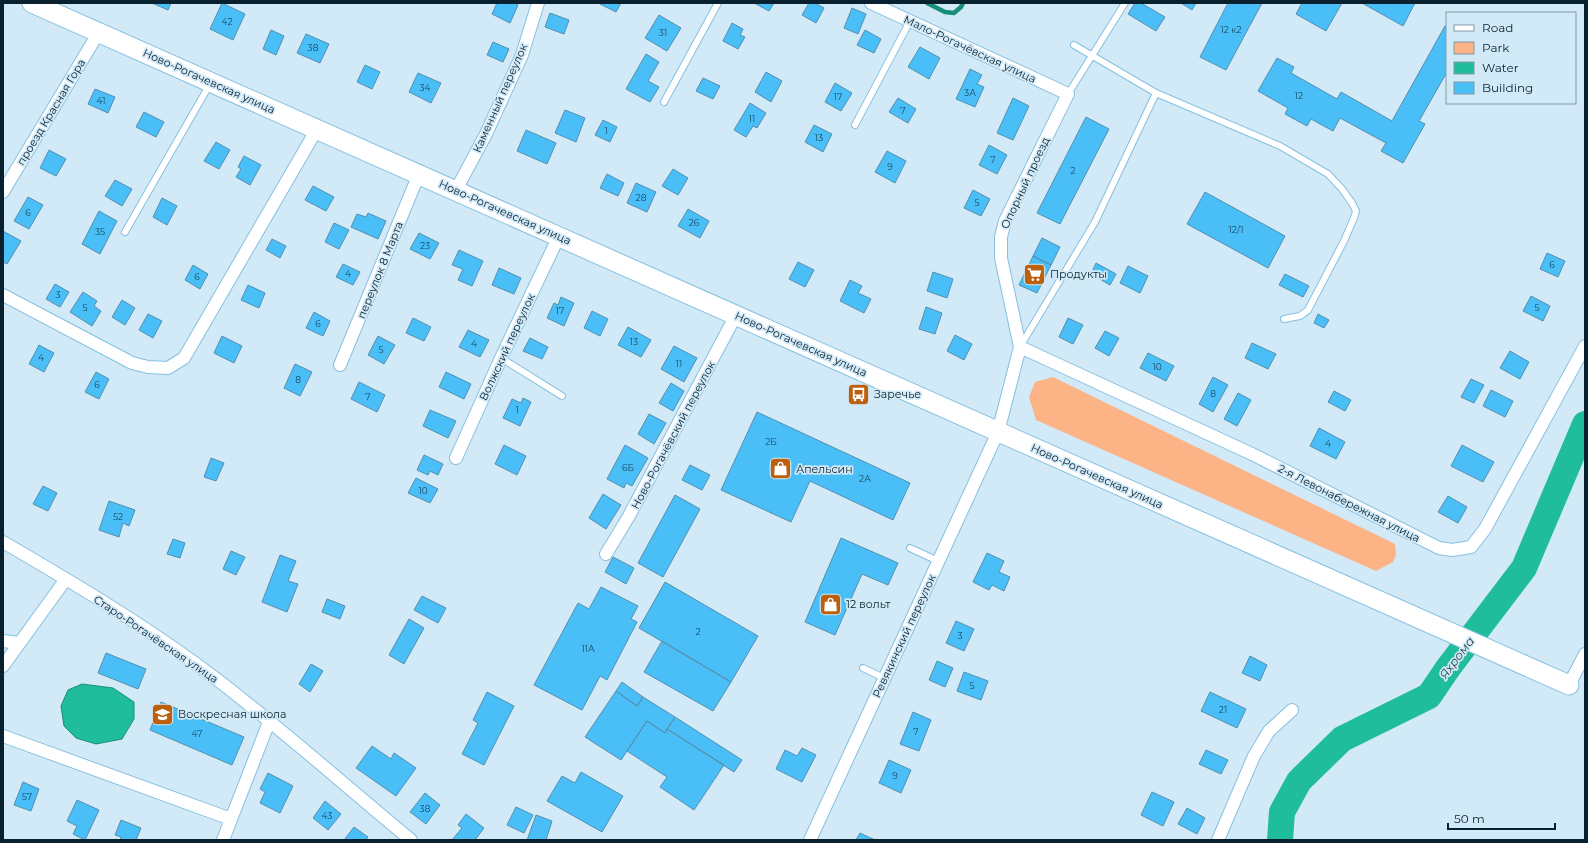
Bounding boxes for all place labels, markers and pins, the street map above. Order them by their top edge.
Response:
supermarket icon: Продукты [1022,261,1048,287]
place label: Продукты [1050,267,1107,281]
bus stop icon: Заречье [845,381,871,407]
place label: Заречье [874,387,921,401]
shop icon: Апельсин [767,456,793,482]
place label: Апельсин [796,462,853,476]
shop icon: 12 вольт [818,591,844,617]
place label: 12 вольт [846,597,891,611]
school or university icon: Воскресная школа [149,701,175,727]
place label: Воскресная школа [178,707,286,721]

